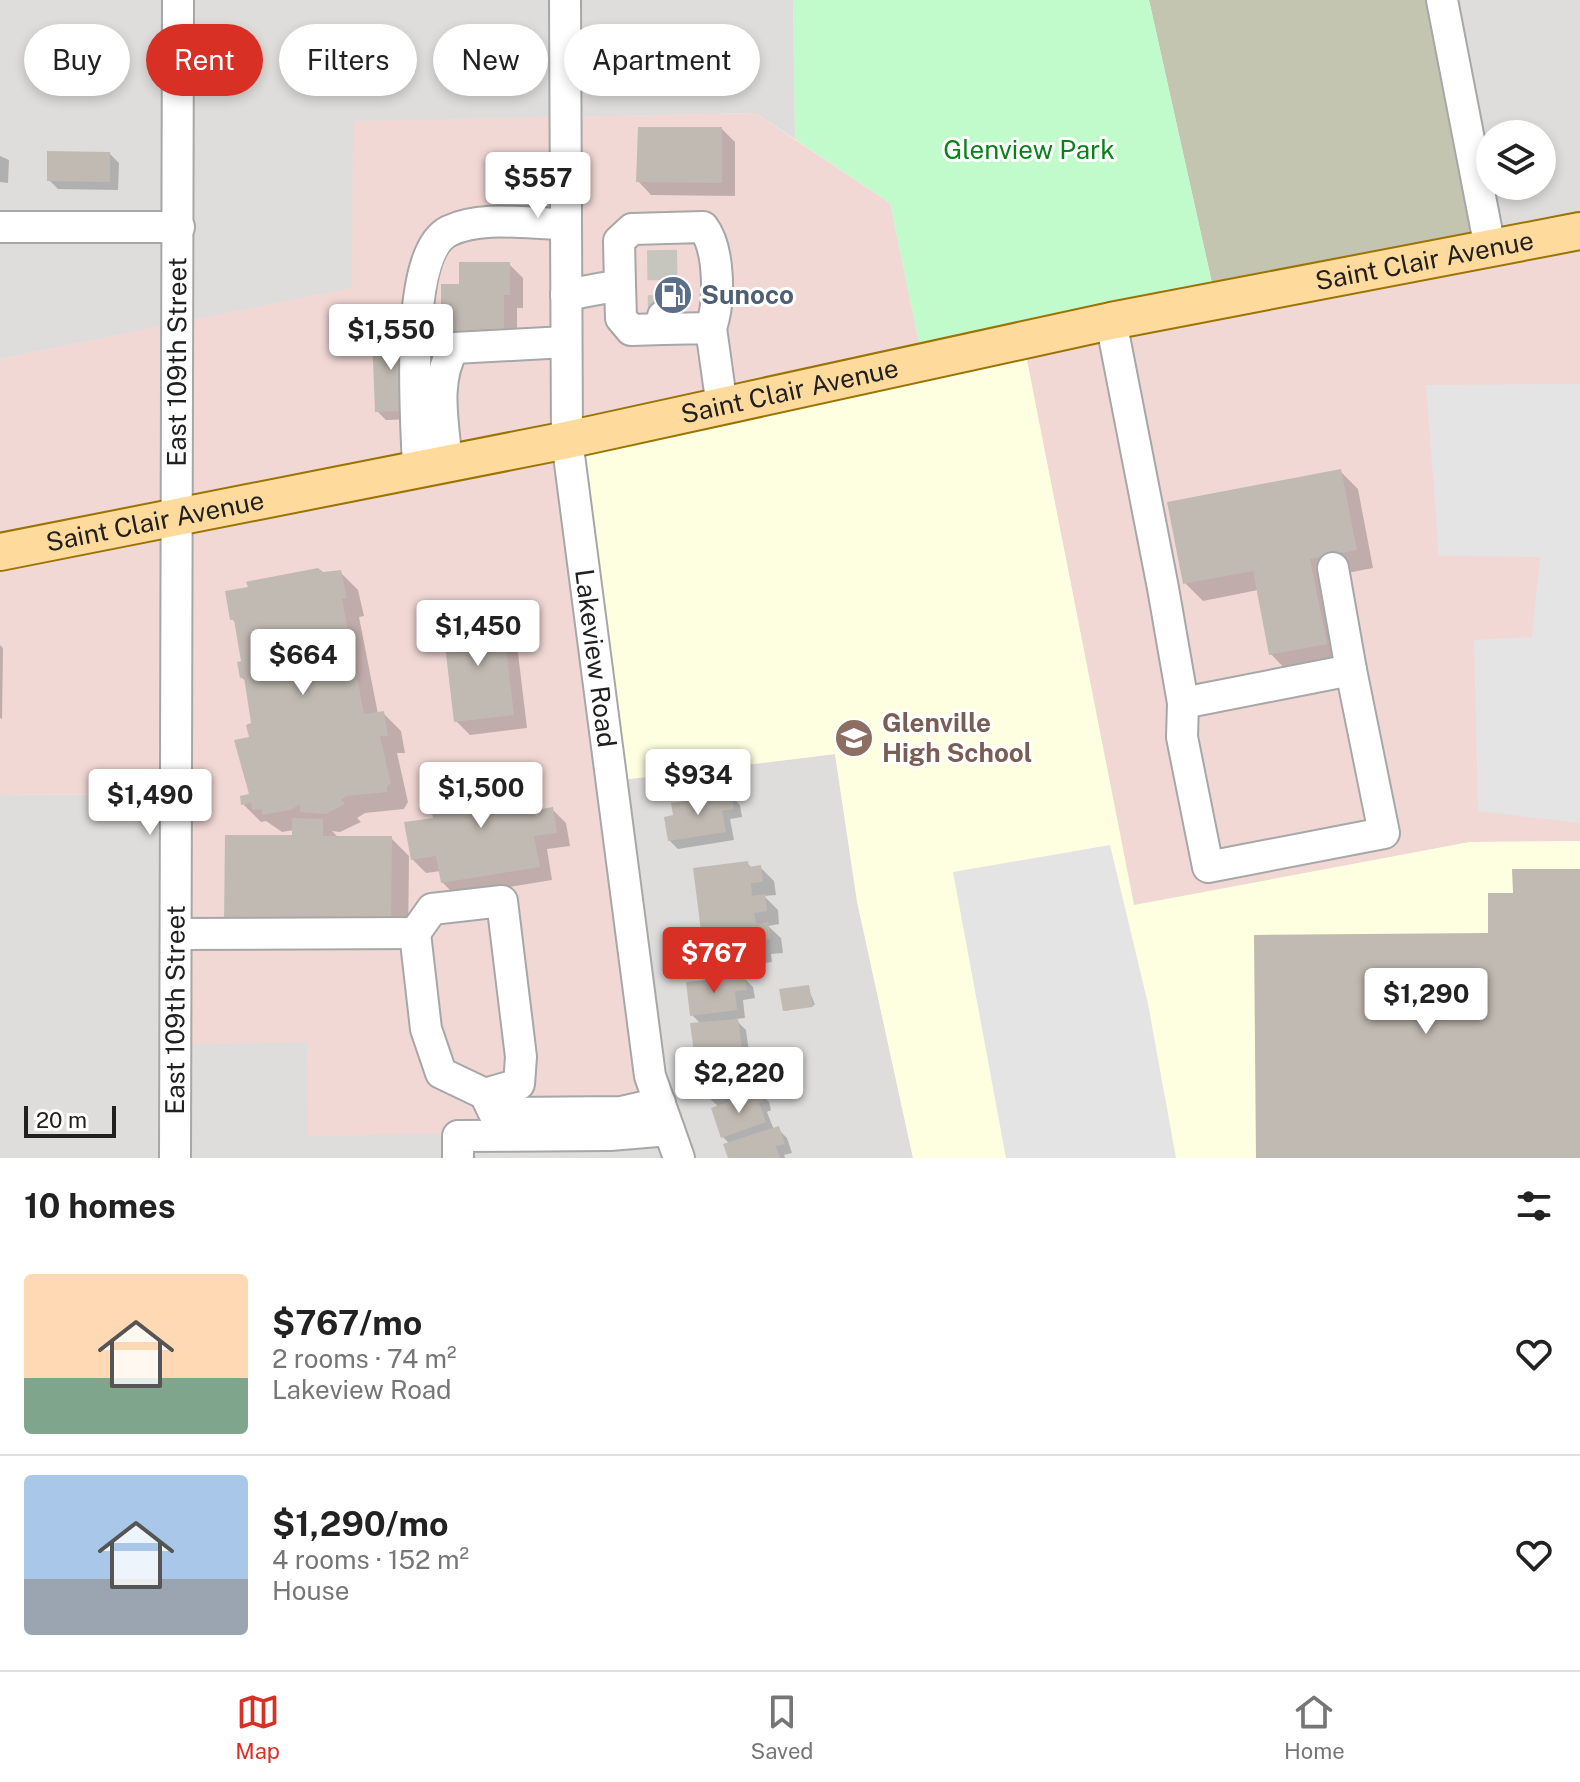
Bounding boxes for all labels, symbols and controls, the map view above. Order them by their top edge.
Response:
chip: Buy [24,24,130,96]
chip: Rent [146,24,263,96]
chip: Filters [279,24,417,96]
chip: New [433,24,548,96]
chip: Apartment [564,24,760,96]
map controls [1476,120,1556,200]
button: layers [1476,120,1556,200]
park label: Glenview Park [943,134,1115,165]
pin: $557 [491,152,585,220]
text: $557 [503,162,573,193]
street label: Saint Clair Avenue [1313,224,1536,296]
street label: East 109th Street [161,257,192,467]
fuel station icon: Sunoco [652,274,694,316]
place label: Sunoco [701,279,794,310]
pin: $1,550 [326,304,456,372]
text: $1,550 [347,314,435,345]
street label: Saint Clair Avenue [678,352,901,430]
street label: Saint Clair Avenue [43,484,267,558]
street label: Lakeview Road [569,567,623,749]
pin: $1,450 [413,600,543,668]
text: $1,450 [435,610,522,641]
pin: $664 [256,629,350,697]
text: $664 [269,639,337,670]
place label: Glenville High School [882,707,1032,768]
school or university icon: Glenville High School [833,717,875,759]
pin: $934 [651,749,745,817]
text: $934 [663,759,733,790]
pin: $1,500 [416,762,546,830]
pin: $1,490 [85,769,215,837]
text: $1,500 [437,772,525,803]
text: $1,490 [107,779,193,810]
street label: East 109th Street [159,905,191,1115]
pin: $767 [667,927,761,995]
text: $767 [681,937,747,968]
pin: $1,290 [1361,968,1491,1036]
text: $1,290 [1383,978,1469,1009]
pin: $2,220 [674,1047,804,1115]
text: $2,220 [693,1057,785,1088]
scale bar [24,1102,116,1138]
text: 20 m [36,1107,87,1133]
icon: filters [1512,1184,1556,1228]
text: 10 homes [24,1186,176,1226]
text: $767/mo [272,1303,422,1343]
icon: home [88,1306,184,1402]
icon: heart [1512,1332,1556,1376]
text: 2 rooms · 74 m² [272,1343,457,1374]
text: Lakeview Road [272,1374,452,1405]
text: $1,290/mo [272,1504,449,1544]
icon: home [88,1507,184,1603]
icon: heart [1512,1533,1556,1577]
text: 4 rooms · 152 m² [272,1544,469,1575]
text: House [272,1575,349,1606]
tab: Map [235,1690,280,1764]
tab: Saved [751,1690,813,1764]
tab: Home [1284,1690,1345,1764]

